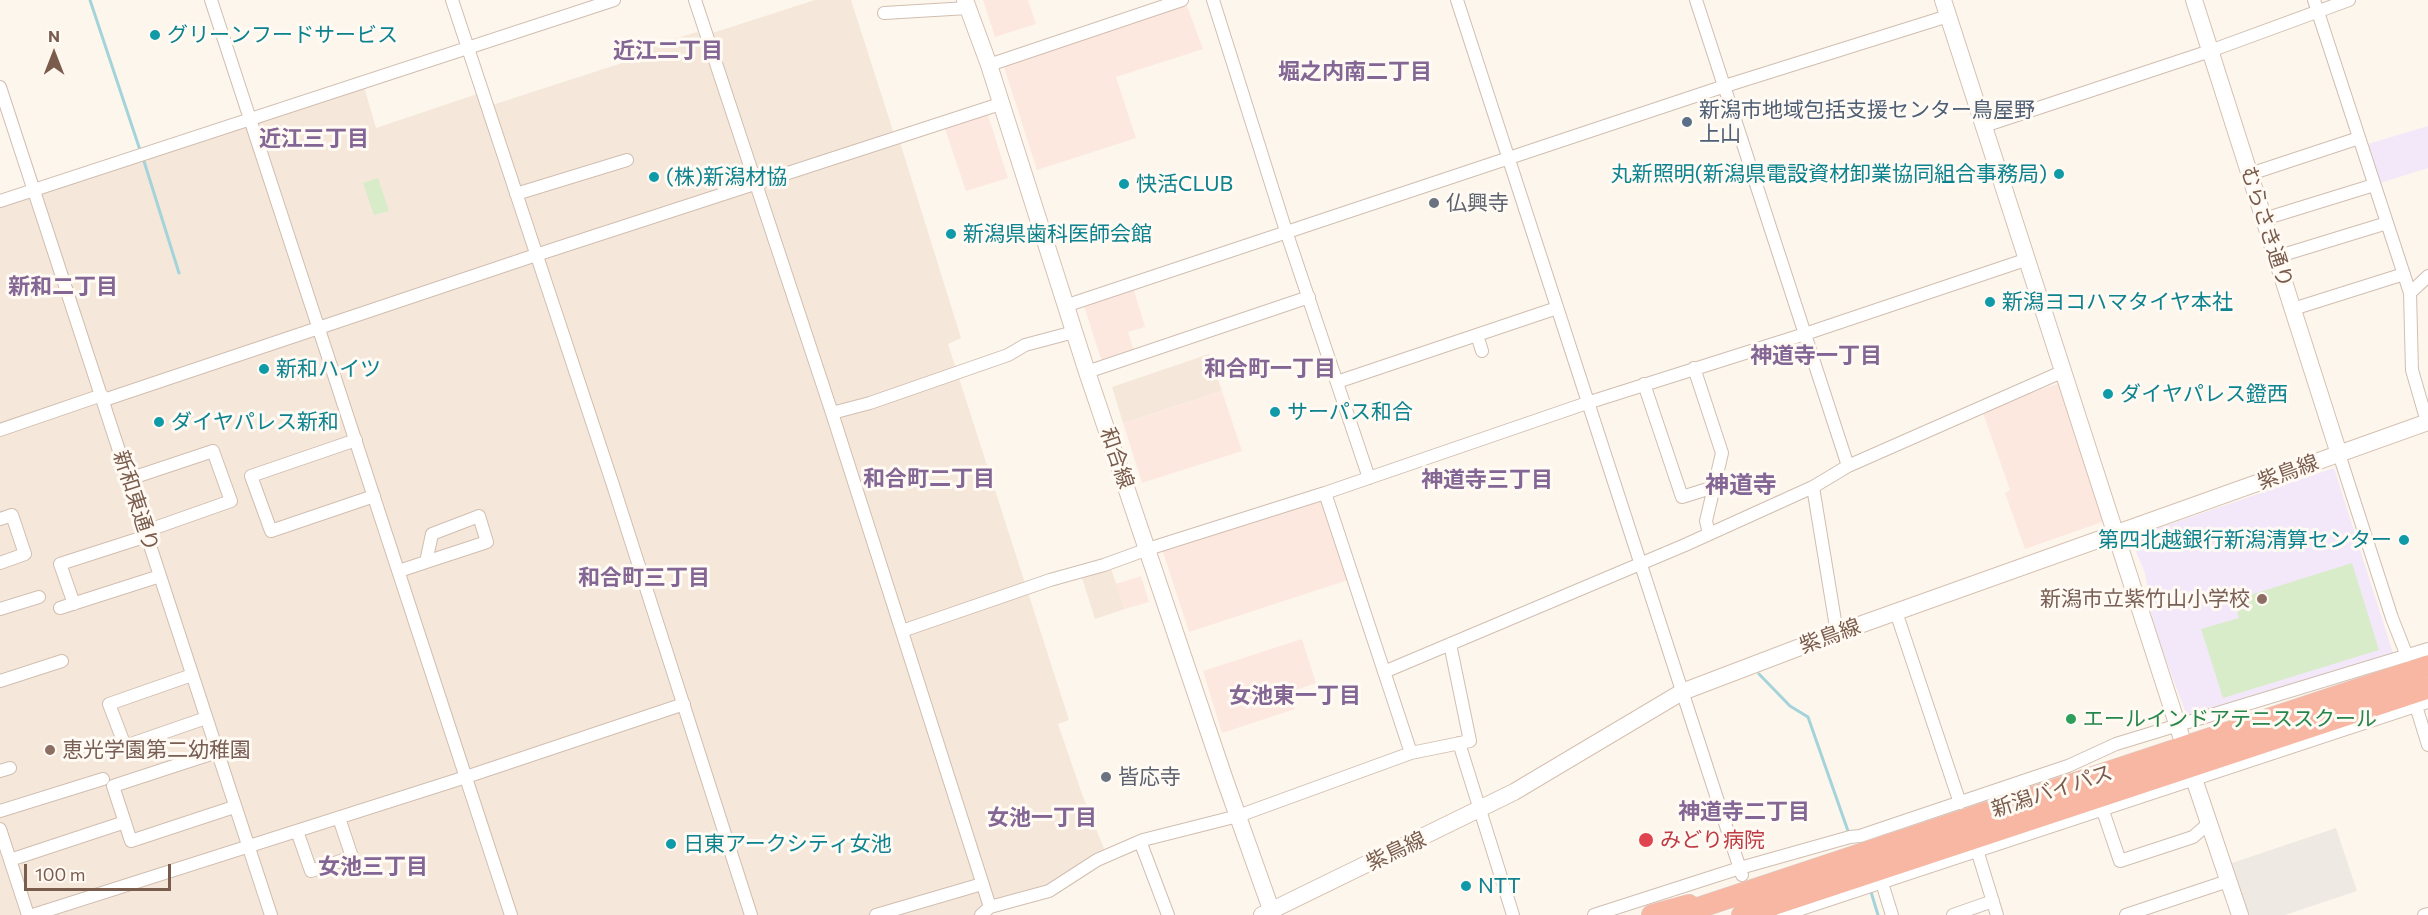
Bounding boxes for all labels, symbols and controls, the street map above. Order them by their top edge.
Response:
place label: グリーンフードサービス [167,22,398,48]
north arrow [24,24,84,84]
text: N [48,26,60,45]
marker: グリーンフードサービス [148,28,162,42]
district label: 近江二丁目 [613,38,723,64]
district label: 堀之内南二丁目 [1278,59,1432,85]
place label: 新潟市地域包括支援センター鳥屋野 上山 [1699,97,2035,147]
marker: 新潟市地域包括支援センター鳥屋野 上山 [1680,115,1694,129]
district label: 近江三丁目 [259,126,369,152]
place label: 丸新照明(新潟県電設資材卸業協同組合事務局) [1611,161,2047,187]
street label: むらさき通り [2236,163,2298,291]
place label: (株)新潟材協 [666,164,787,190]
marker: 丸新照明(新潟県電設資材卸業協同組合事務局) [2052,167,2066,181]
marker: (株)新潟材協 [647,170,661,184]
place label: 快活CLUB [1136,171,1233,197]
marker: 快活CLUB [1117,177,1131,191]
place label: 仏興寺 [1446,190,1509,216]
marker: 仏興寺 [1427,196,1441,210]
place label: 新潟県歯科医師会館 [963,221,1152,247]
marker: 新潟県歯科医師会館 [944,227,958,241]
district label: 新和二丁目 [8,274,118,300]
place label: 新潟ヨコハマタイヤ本社 [2002,289,2233,315]
marker: 新潟ヨコハマタイヤ本社 [1983,295,1997,309]
district label: 神道寺一丁目 [1750,343,1882,369]
place label: 新和ハイツ [276,356,381,382]
district label: 和合町一丁目 [1204,356,1336,382]
marker: 新和ハイツ [257,362,271,376]
place label: ダイヤパレス鐙西 [2120,381,2288,407]
marker: ダイヤパレス鐙西 [2101,387,2115,401]
place label: サーパス和合 [1287,399,1413,425]
marker: サーパス和合 [1268,405,1282,419]
place label: ダイヤパレス新和 [171,409,339,435]
marker: ダイヤパレス新和 [152,415,166,429]
street label: 和合線 [1095,424,1139,492]
street label: 新和東通り [108,447,164,555]
street label: 紫鳥線 [2254,449,2322,495]
district label: 和合町二丁目 [863,466,995,492]
district label: 神道寺三丁目 [1421,467,1553,493]
district label: 神道寺 [1705,471,1777,499]
place label: 第四北越銀行新潟清算センター [2098,527,2392,553]
marker: 第四北越銀行新潟清算センター [2397,533,2411,547]
district label: 和合町三丁目 [578,565,710,591]
place label: 新潟市立紫竹山小学校 [2040,586,2250,612]
marker: 新潟市立紫竹山小学校 [2255,592,2269,606]
street label: 紫鳥線 [1796,613,1864,659]
district label: 女池東一丁目 [1229,683,1361,709]
place label: エールインドアテニススクール [2083,706,2377,732]
marker: エールインドアテニススクール [2064,712,2078,726]
place label: 恵光学園第二幼稚園 [62,737,251,763]
marker: 恵光学園第二幼稚園 [43,743,57,757]
street label: 新潟バイパス [1988,760,2116,822]
place label: 皆応寺 [1118,764,1181,790]
marker: 皆応寺 [1099,770,1113,784]
district label: 神道寺二丁目 [1678,799,1810,825]
district label: 女池一丁目 [987,805,1097,831]
street label: 紫鳥線 [1362,826,1430,876]
place label: みどり病院 [1660,827,1765,853]
place label: 日東アークシティ女池 [683,831,892,857]
marker: みどり病院 [1637,831,1655,849]
marker: 日東アークシティ女池 [664,837,678,851]
scale bar [27,852,174,890]
district label: 女池三丁目 [318,854,428,880]
text: 100 m [35,863,85,885]
place label: NTT [1478,873,1521,899]
marker: NTT [1459,879,1473,893]

